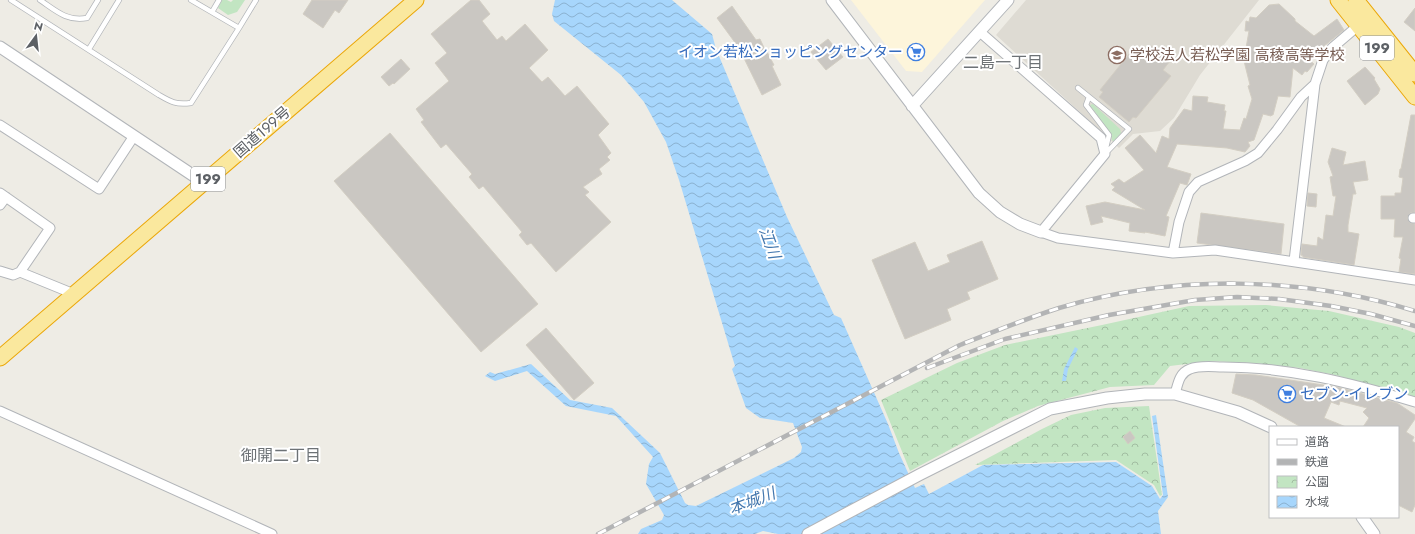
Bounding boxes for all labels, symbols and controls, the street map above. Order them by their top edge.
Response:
north arrow [16,16,56,56]
text: N [32,17,45,35]
road number: 199 [1360,36,1394,60]
place label: イオン若松ショッピングセンター [678,41,903,63]
supermarket icon: イオン若松ショッピングセンター [906,42,926,62]
place label: 学校法人若松学園 高稜高等学校 [1130,44,1345,66]
school or university icon: 学校法人若松学園 高稜高等学校 [1107,45,1127,65]
district label: 二島一丁目 [963,51,1043,74]
street label: 国道199号 [229,101,295,163]
road number: 199 [191,167,225,191]
water label: 江川 [754,224,787,264]
place label: セブン-イレブン [1300,383,1408,405]
supermarket icon: セブン-イレブン [1277,384,1297,404]
legend [1269,426,1399,518]
text: 道路 [1305,433,1329,451]
district label: 御開二丁目 [241,444,321,467]
text: 鉄道 [1305,453,1329,471]
text: 公園 [1305,473,1329,491]
water label: 本城川 [725,481,780,520]
text: 水域 [1305,493,1329,511]

